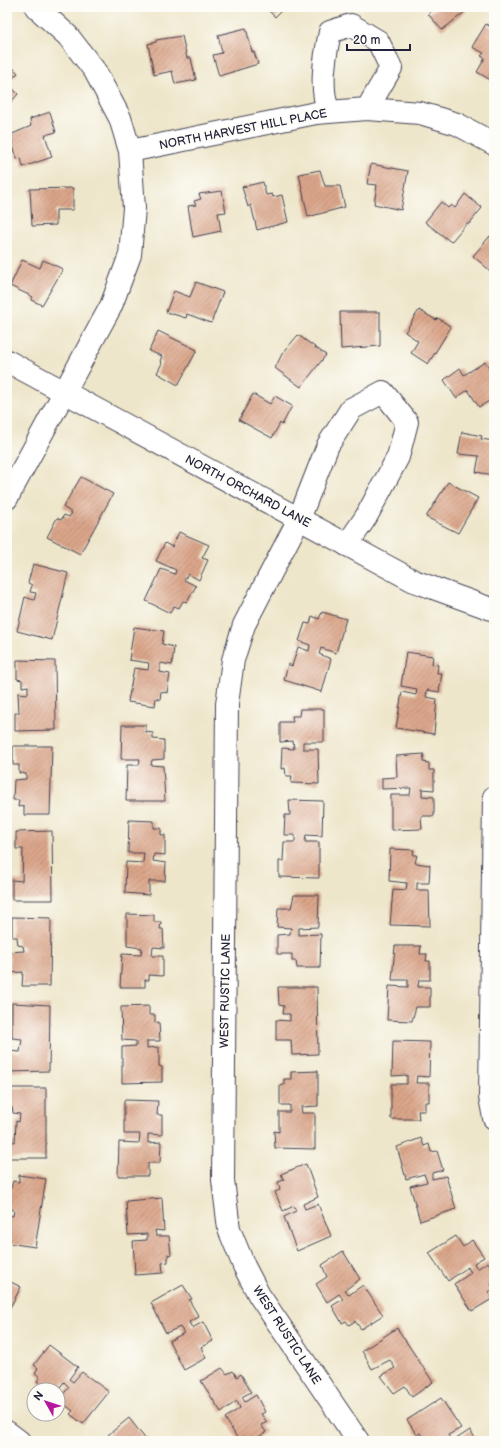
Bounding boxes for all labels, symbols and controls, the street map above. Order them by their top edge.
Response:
scale bar [347,26,410,52]
text: 20 m [353,33,380,48]
street label: NORTH HARVEST HILL PLACE [158,106,328,153]
street label: NORTH ORCHARD LANE [182,452,313,531]
street label: WEST RUSTIC LANE [217,934,234,1048]
street label: WEST RUSTIC LANE [249,1283,324,1387]
north arrow [26,1382,66,1422]
text: N [31,1389,46,1403]

